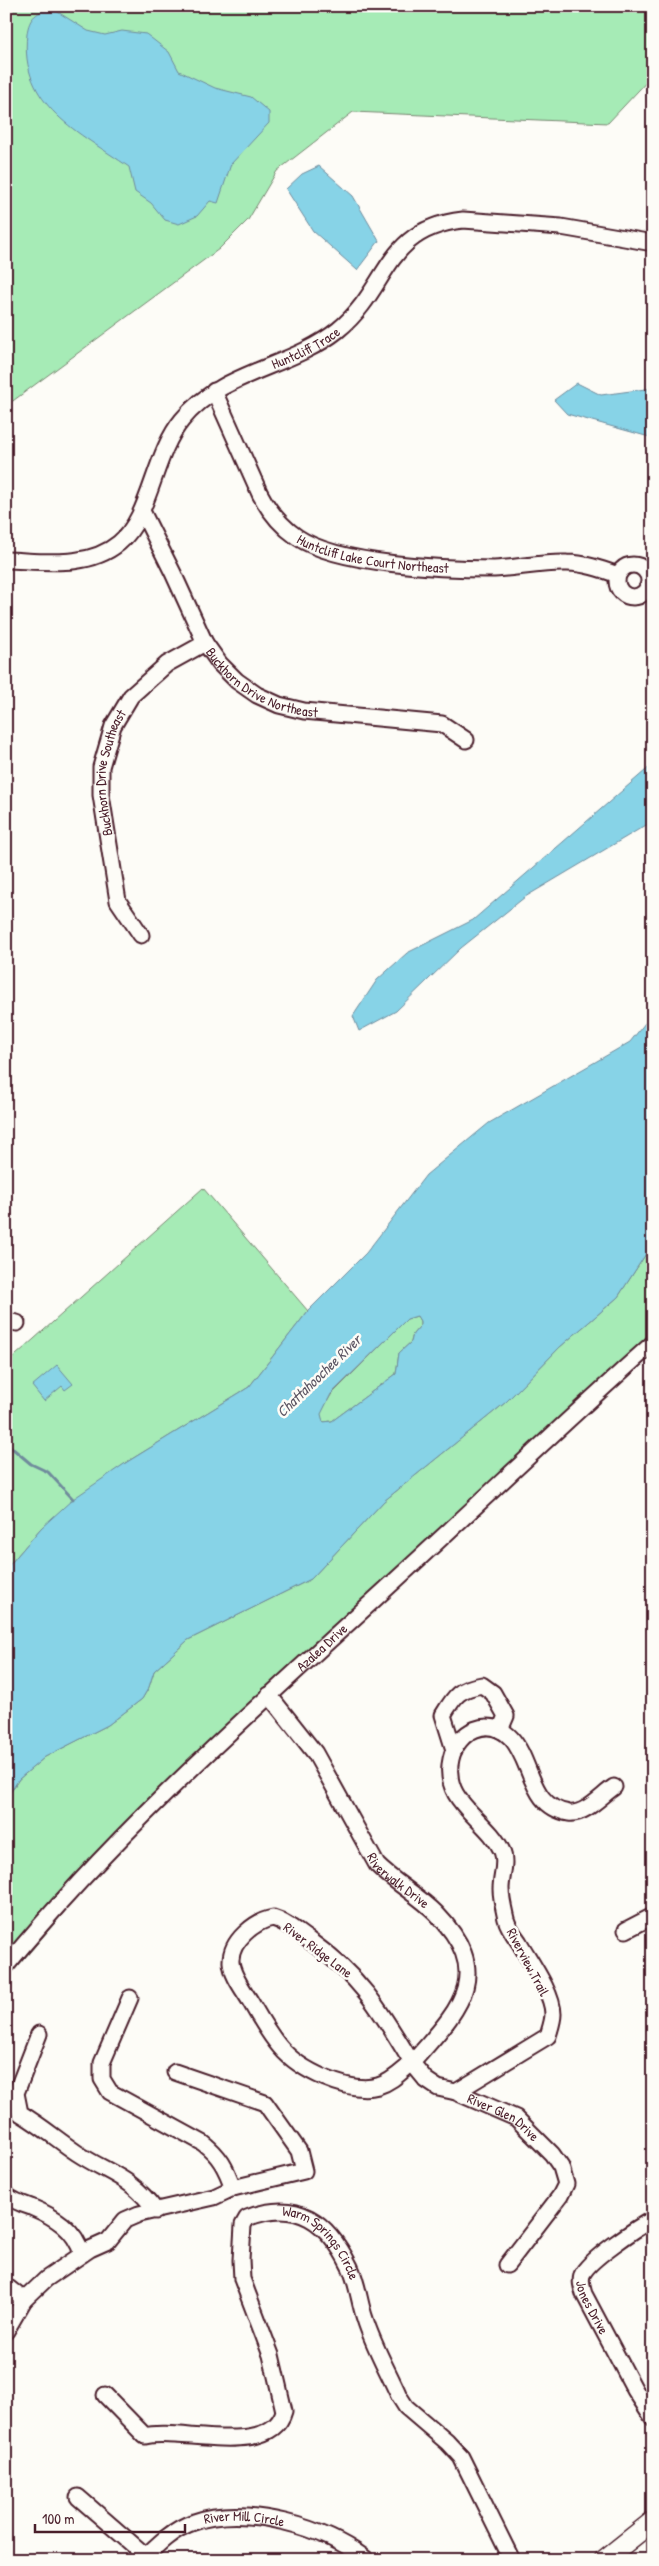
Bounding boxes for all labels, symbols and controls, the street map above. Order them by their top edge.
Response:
street label: Huntcliff Trace [268,322,344,373]
street label: Huntcliff Lake Court Northeast [294,529,449,577]
street label: Buckhorn Drive Northeast [202,643,319,721]
street label: Buckhorn Drive Southeast [91,705,130,837]
water label: Chattahoochee River [272,1328,367,1422]
street label: Azalea Drive [292,1619,351,1675]
street label: Riverwalk Drive [363,1849,434,1912]
street label: River Ridge Lane [279,1917,357,1983]
street label: Riverview Trail [503,1924,554,1999]
street label: River Glen Drive [465,2088,544,2145]
street label: Warm Springs Circle [282,2201,364,2282]
street label: Jones Drive [572,2280,614,2338]
scale bar [35,2501,185,2533]
street label: River Mill Circle [202,2506,287,2531]
text: 100 m [42,2508,75,2529]

